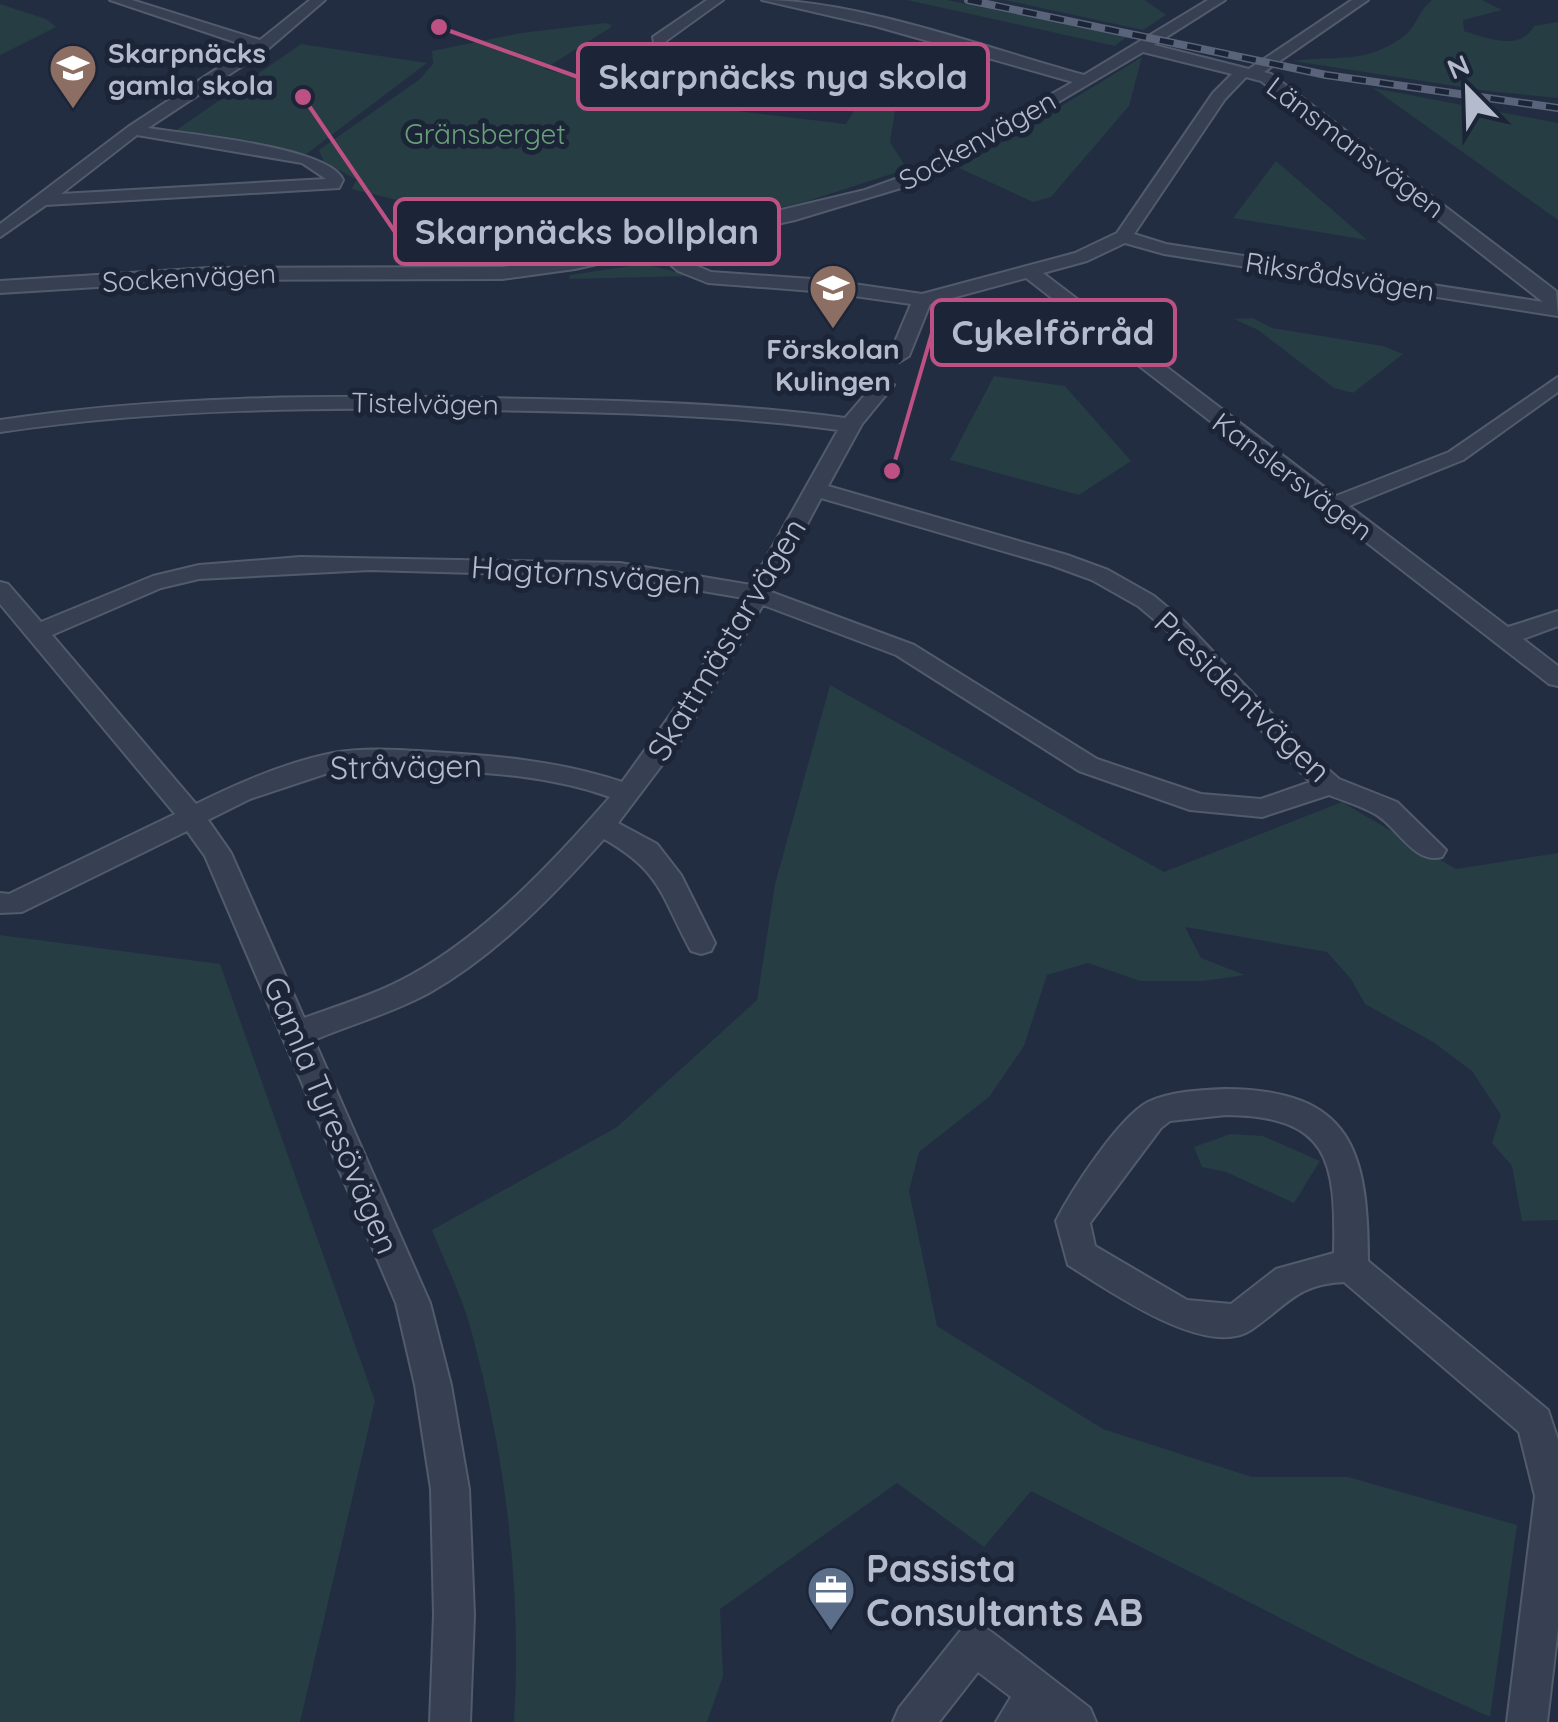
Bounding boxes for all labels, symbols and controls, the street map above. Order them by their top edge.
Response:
place label: Skarpnäcks gamla skola [108,35,274,102]
north arrow [1418,40,1518,140]
school or university icon: Skarpnäcks gamla skola [47,42,99,110]
callout: Skarpnäcks nya skola [578,44,988,109]
text: N [1442,46,1474,87]
text: Skarpnäcks nya skola [598,54,968,98]
street label: Länsmansvägen [1260,69,1452,225]
street label: Sockenvägen [892,83,1062,197]
park label: Gränsberget [404,116,566,151]
callout: Skarpnäcks bollplan [395,199,779,264]
text: Skarpnäcks bollplan [415,209,759,253]
street label: Riksrådsvägen [1243,244,1437,308]
street label: Sockenvägen [101,255,277,299]
school or university icon: Förskolan Kulingen [807,262,859,330]
callout: Cykelförråd [932,300,1175,365]
text: Cykelförråd [952,310,1154,354]
place label: Förskolan Kulingen [766,331,900,398]
street label: Tistelvägen [351,384,499,422]
street label: Kanslersvägen [1206,404,1380,548]
street label: Skattmästarvägen [638,510,814,768]
street label: Hagtornsvägen [470,546,702,602]
street label: Presidentvägen [1147,602,1339,790]
street label: Stråvägen [330,745,482,787]
street label: Gamla Tyresövägen [255,970,409,1260]
place label: Passista Consultants AB [866,1544,1143,1636]
office icon: Passista Consultants AB [805,1564,857,1632]

